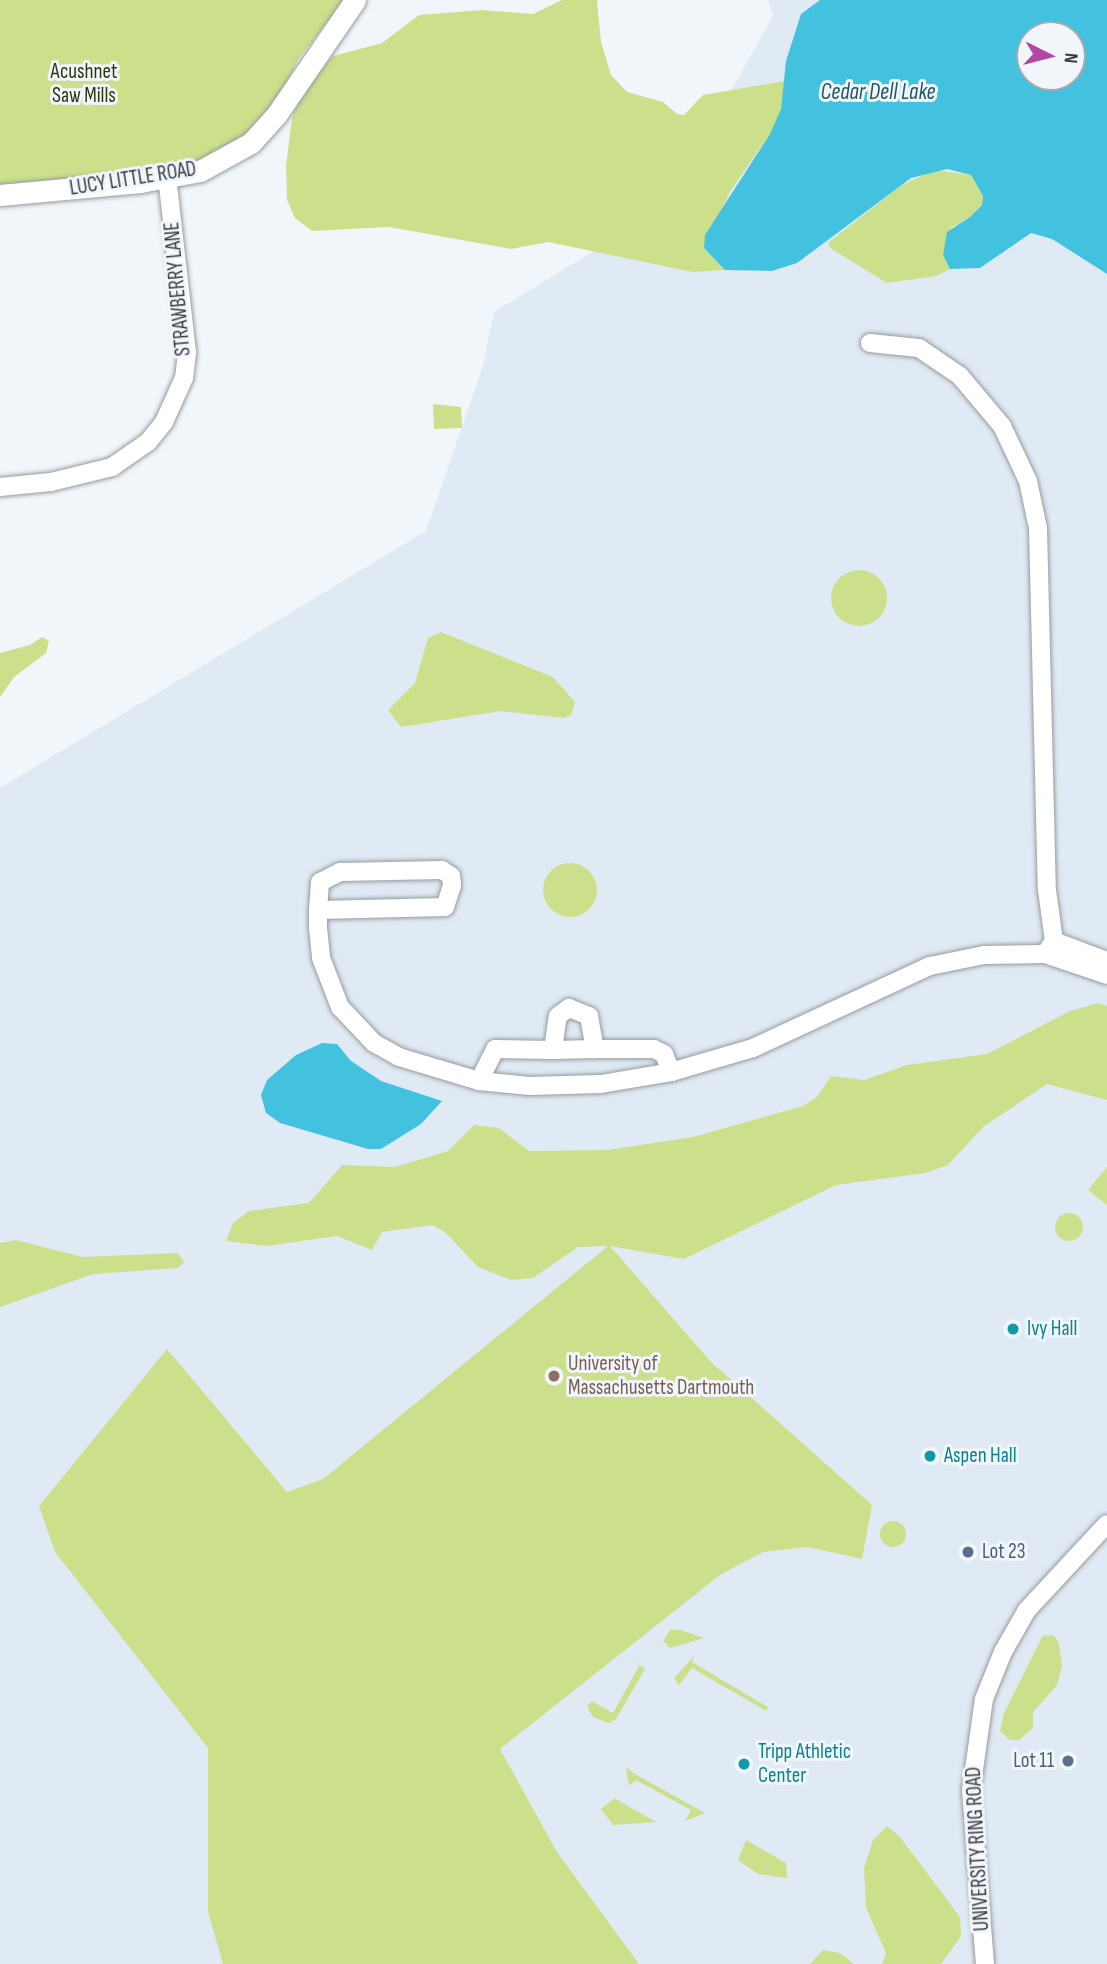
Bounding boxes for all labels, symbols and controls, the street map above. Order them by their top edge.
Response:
north arrow [1016,21,1086,91]
text: N [1058,52,1082,64]
park label: Acushnet Saw Mills [51,59,117,109]
water label: Cedar Dell Lake [820,78,936,106]
street label: LUCY LITTLE ROAD [68,157,198,201]
street label: STRAWBERRY LANE [160,221,196,357]
place label: Ivy Hall [1027,1316,1077,1342]
marker: Ivy Hall [1005,1321,1021,1337]
place label: University of Massachusetts Dartmouth [568,1351,754,1401]
marker: University of Massachusetts Dartmouth [546,1368,562,1384]
place label: Aspen Hall [944,1443,1017,1469]
marker: Aspen Hall [922,1448,938,1464]
place label: Lot 23 [982,1539,1025,1565]
marker: Lot 23 [960,1544,976,1560]
place label: Tripp Athletic Center [758,1739,851,1789]
place label: Lot 11 [1013,1748,1054,1774]
marker: Lot 11 [1060,1753,1076,1769]
marker: Tripp Athletic Center [736,1756,752,1772]
street label: UNIVERSITY RING ROAD [961,1766,995,1932]

